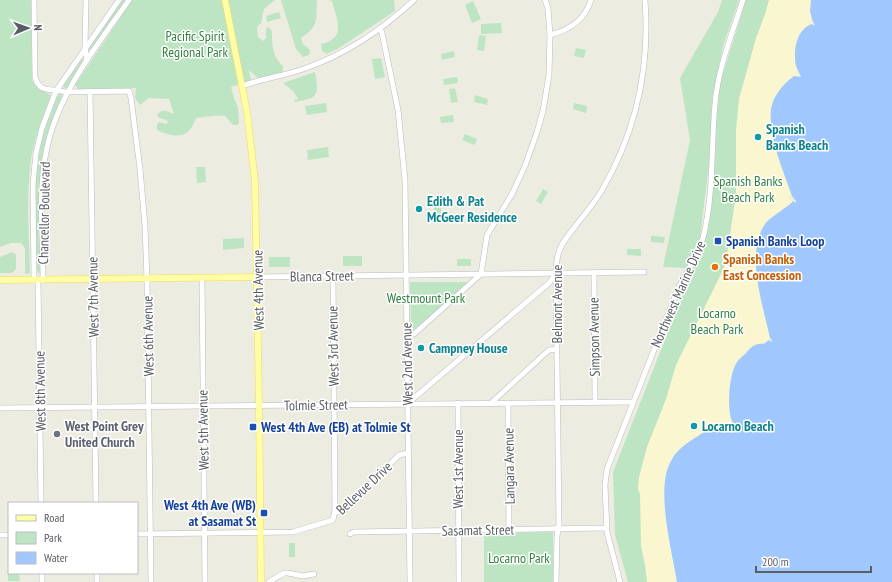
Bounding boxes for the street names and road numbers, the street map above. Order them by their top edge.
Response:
street label: Chancellor Boulevard [34,162,54,264]
street label: Northwest Marine Drive [646,238,710,350]
street label: West 4th Avenue [248,249,268,330]
street label: West 7th Avenue [83,256,103,337]
street label: Belmont Avenue [548,264,566,343]
street label: Blanca Street [290,266,354,286]
street label: West 6th Avenue [138,295,158,376]
street label: Simpson Avenue [584,297,604,377]
street label: West 3rd Avenue [323,305,343,386]
street label: West 2nd Avenue [397,322,417,406]
street label: West 8th Avenue [30,350,50,431]
street label: West 5th Avenue [193,389,213,470]
street label: Tolmie Street [284,395,348,415]
street label: Langara Avenue [499,427,519,504]
street label: West 1st Avenue [449,429,467,509]
street label: Bellevue Drive [332,457,396,519]
street label: Sasamat Street [442,520,515,540]

